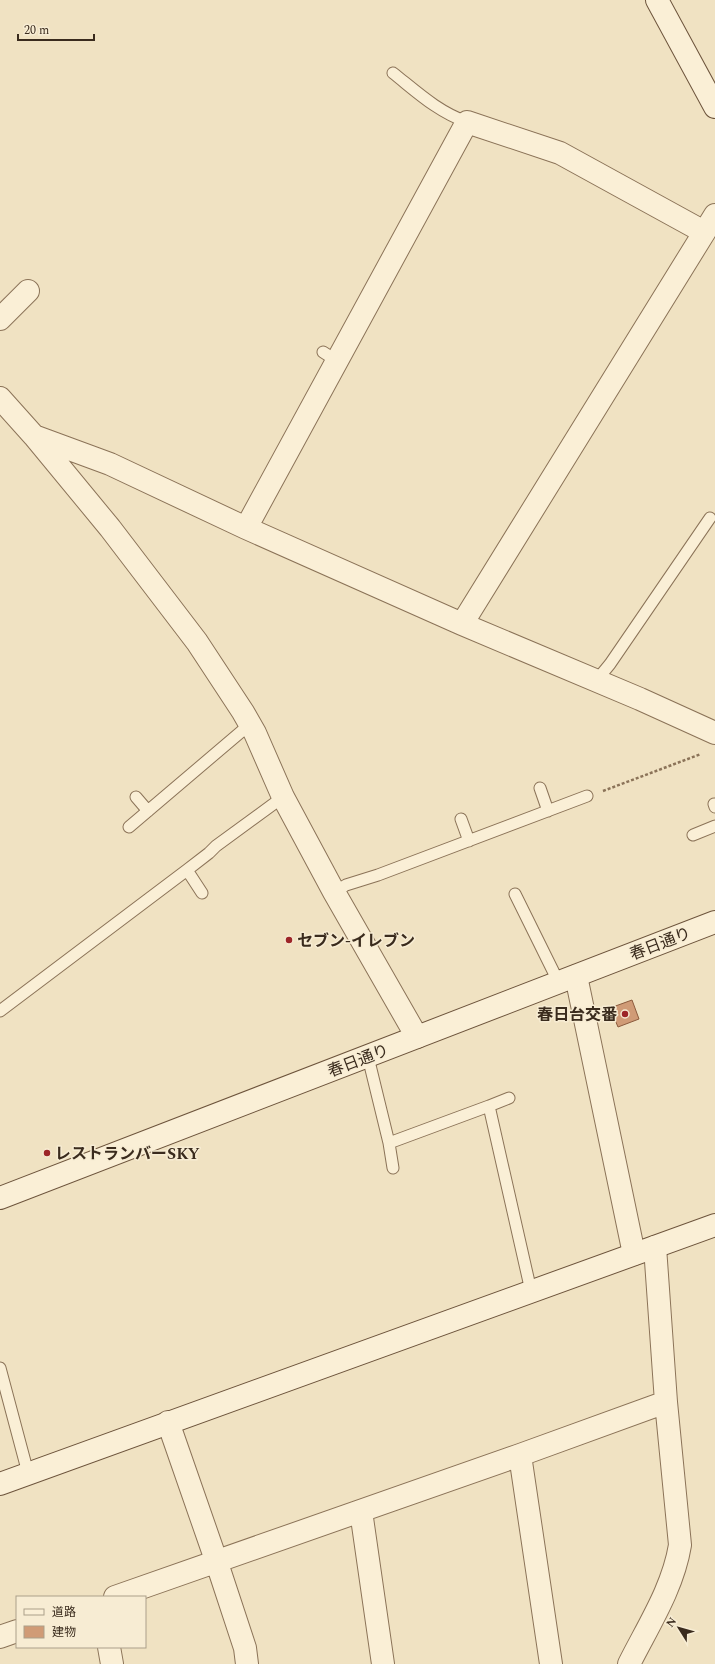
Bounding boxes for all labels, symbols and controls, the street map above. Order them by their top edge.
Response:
scale bar [18,16,94,42]
text: 20 m [24,21,49,40]
street label: 春日通り [626,921,695,967]
place label: セブン-イレブン [297,929,415,953]
marker: セブン-イレブン [284,935,294,945]
place label: 春日台交番 [537,1003,617,1027]
marker: 春日台交番 [620,1009,630,1019]
street label: 春日通り [324,1038,393,1084]
place label: レストランバーSKY [55,1142,200,1166]
marker: レストランバーSKY [42,1148,52,1158]
legend [16,1596,146,1648]
text: 道路 [52,1603,76,1622]
north arrow [659,1608,699,1648]
text: N [662,1614,681,1631]
text: 建物 [52,1623,76,1642]

